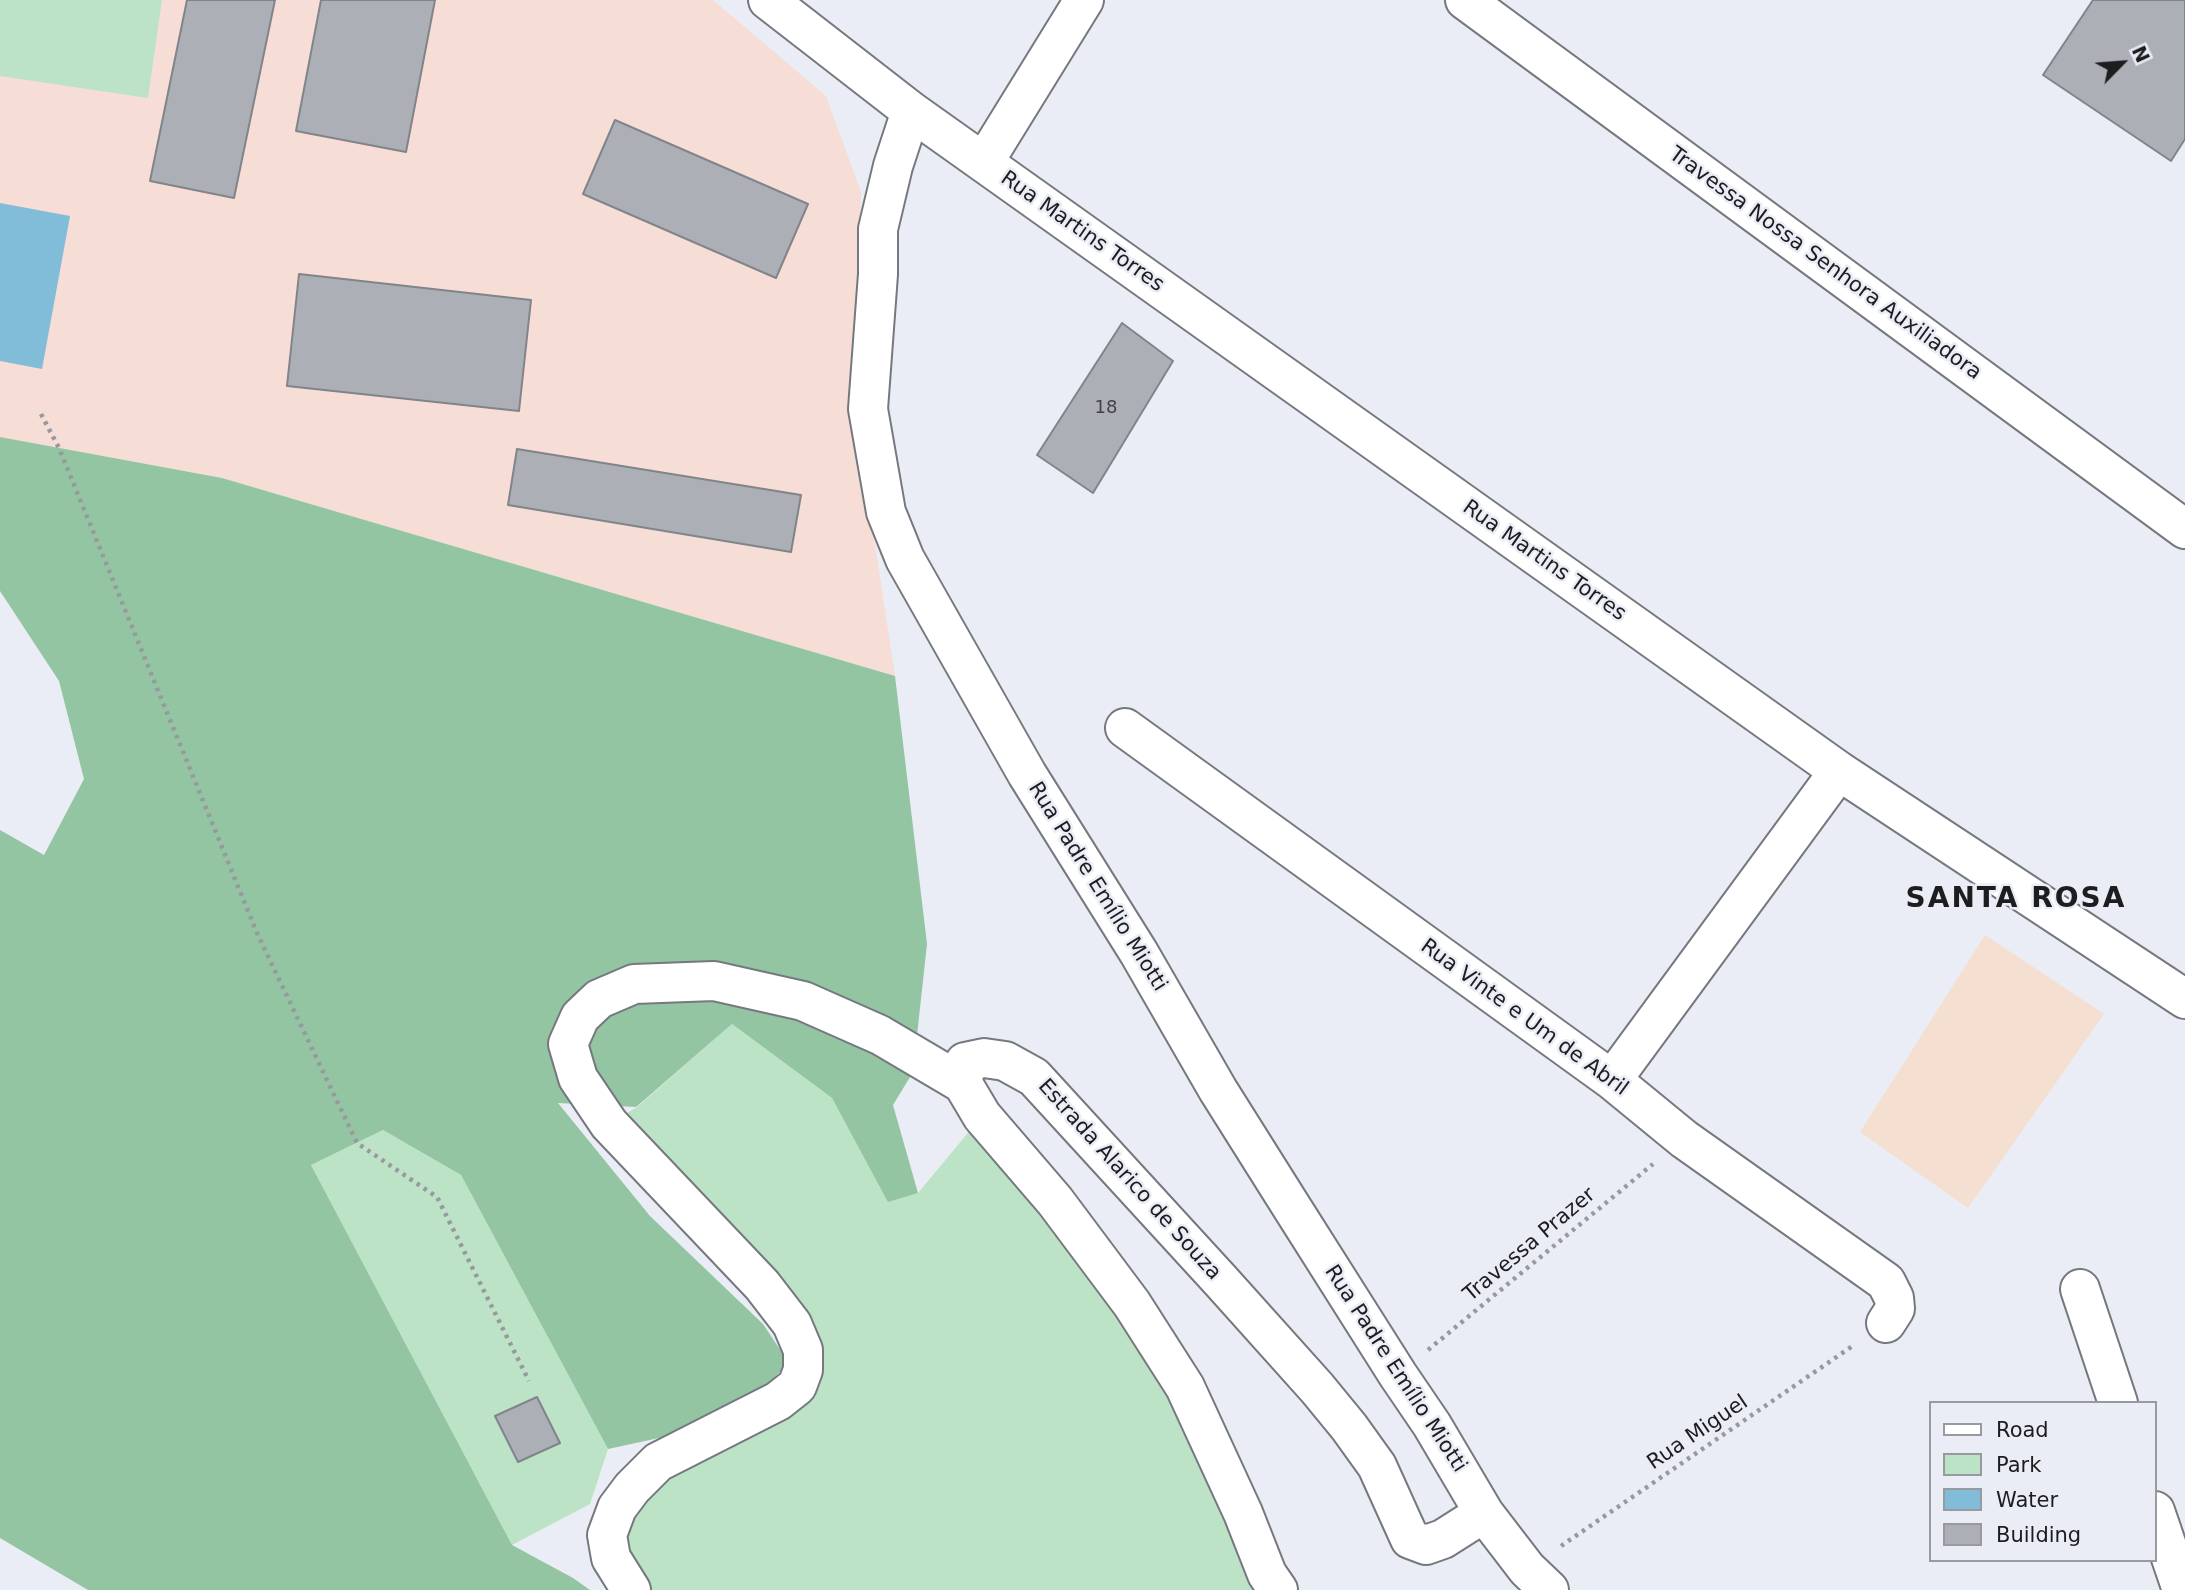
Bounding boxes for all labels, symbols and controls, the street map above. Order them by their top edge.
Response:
north arrow [2087,28,2157,98]
text: N [2128,42,2154,66]
street label: Travessa Nossa Senhora Auxiliadora [1664,142,1986,386]
street label: Rua Martins Torres [996,166,1168,298]
house number: 18 [1095,397,1117,419]
street label: Rua Martins Torres [1458,495,1630,627]
street label: Rua Padre Emílio Miotti [1022,778,1172,996]
district label: SANTA ROSA [1907,883,2125,917]
street label: Rua Vinte e Um de Abril [1415,934,1633,1102]
street label: Estrada Alarico de Souza [1032,1074,1226,1286]
street label: Travessa Prazer [1459,1183,1601,1307]
street label: Rua Padre Emílio Miotti [1319,1261,1471,1477]
street label: Rua Miguel [1643,1390,1753,1476]
legend [1930,1401,2157,1562]
text: Road [1996,1418,2049,1442]
text: Park [1996,1453,2041,1477]
text: Water [1996,1488,2058,1512]
text: Building [1996,1523,2081,1547]

